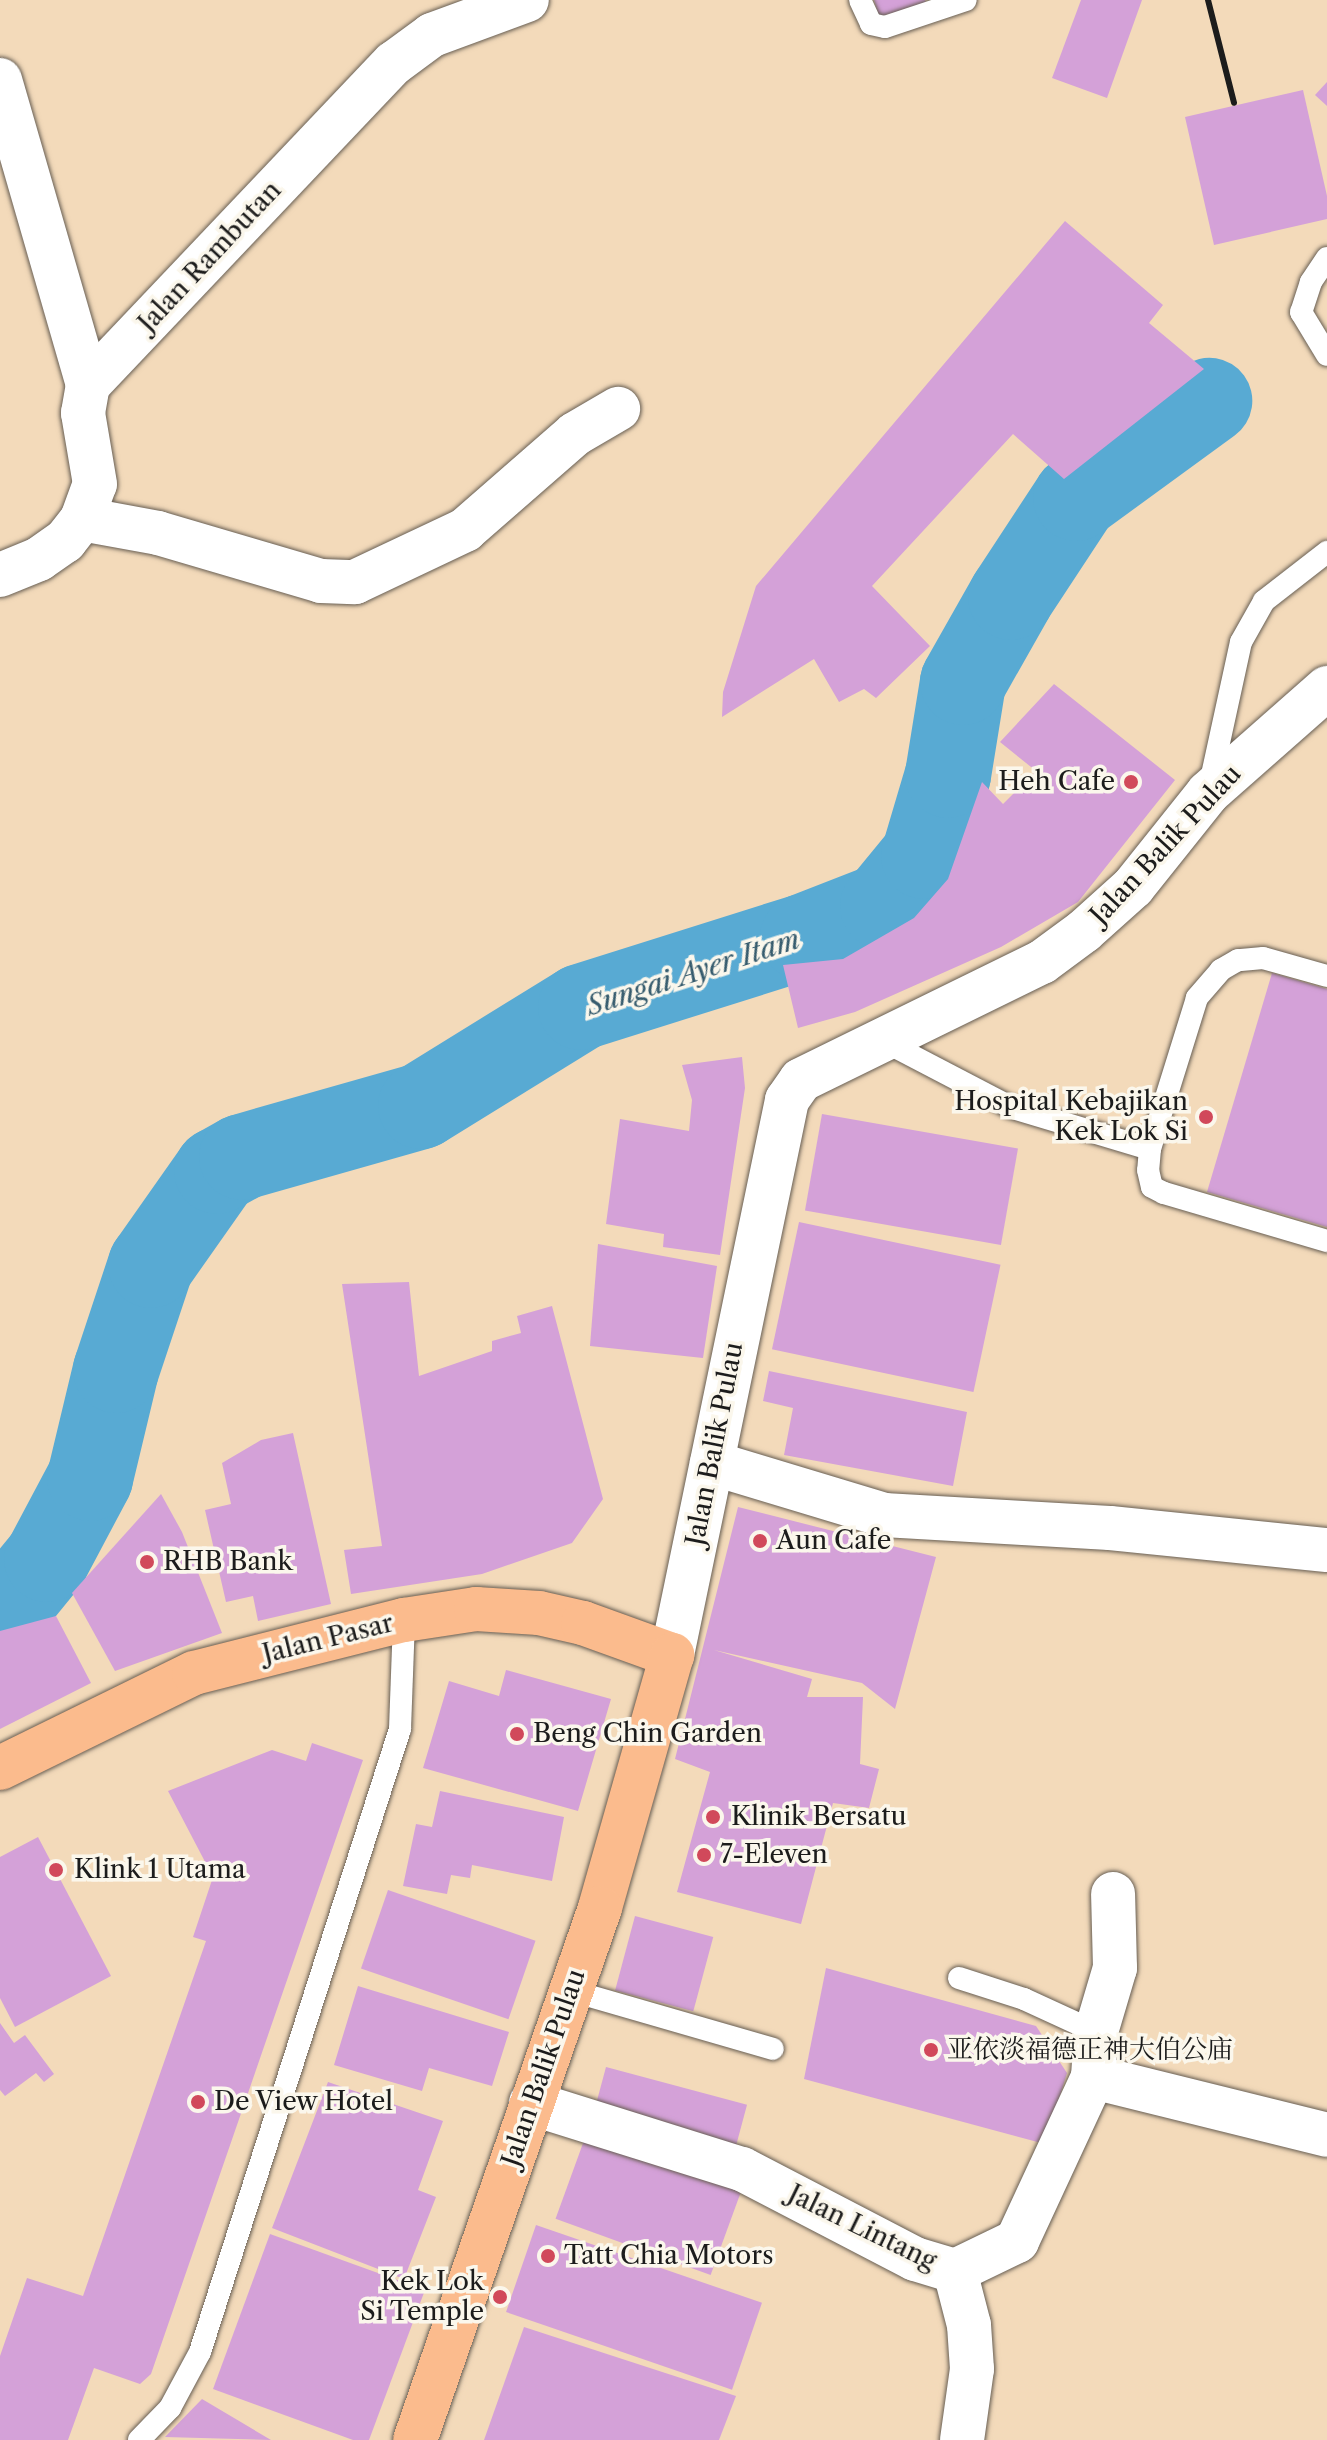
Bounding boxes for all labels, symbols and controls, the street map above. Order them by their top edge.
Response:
street label: Jalan Rambutan [132,175,288,339]
street label: Jalan Balik Pulau [1084,759,1248,931]
place label: Heh Cafe [998,766,1115,798]
marker: Heh Cafe [1122,773,1140,791]
water label: Sungai Ayer Itam [582,922,804,1022]
place label: Hospital Kebajikan Kek Lok Si [954,1086,1188,1148]
marker: Hospital Kebajikan Kek Lok Si [1195,1106,1217,1128]
street label: Jalan Balik Pulau [680,1339,750,1549]
place label: Aun Cafe [776,1525,891,1557]
marker: Aun Cafe [751,1532,769,1550]
place label: RHB Bank [163,1546,293,1578]
marker: RHB Bank [138,1553,156,1571]
street label: Jalan Pasar [259,1608,397,1670]
place label: Beng Chin Garden [533,1718,762,1750]
marker: Beng Chin Garden [508,1725,526,1743]
place label: Klinik Bersatu [731,1801,907,1833]
marker: Klinik Bersatu [702,1806,724,1828]
place label: 7-Eleven [720,1839,828,1871]
marker: 7-Eleven [695,1846,713,1864]
place label: Klink 1 Utama [74,1854,246,1886]
marker: Klink 1 Utama [45,1859,67,1881]
street label: Jalan Balik Pulau [496,1965,592,2171]
place label: 亚依淡福德正神大伯公庙 [947,2034,1233,2066]
marker: 亚依淡福德正神大伯公庙 [922,2041,940,2059]
place label: De View Hotel [214,2086,395,2118]
marker: De View Hotel [189,2093,207,2111]
street label: Jalan Lintang [783,2179,941,2277]
place label: Tatt Chia Motors [564,2240,774,2272]
marker: Tatt Chia Motors [539,2247,557,2265]
place label: Kek Lok Si Temple [360,2266,484,2328]
marker: Kek Lok Si Temple [491,2288,509,2306]

